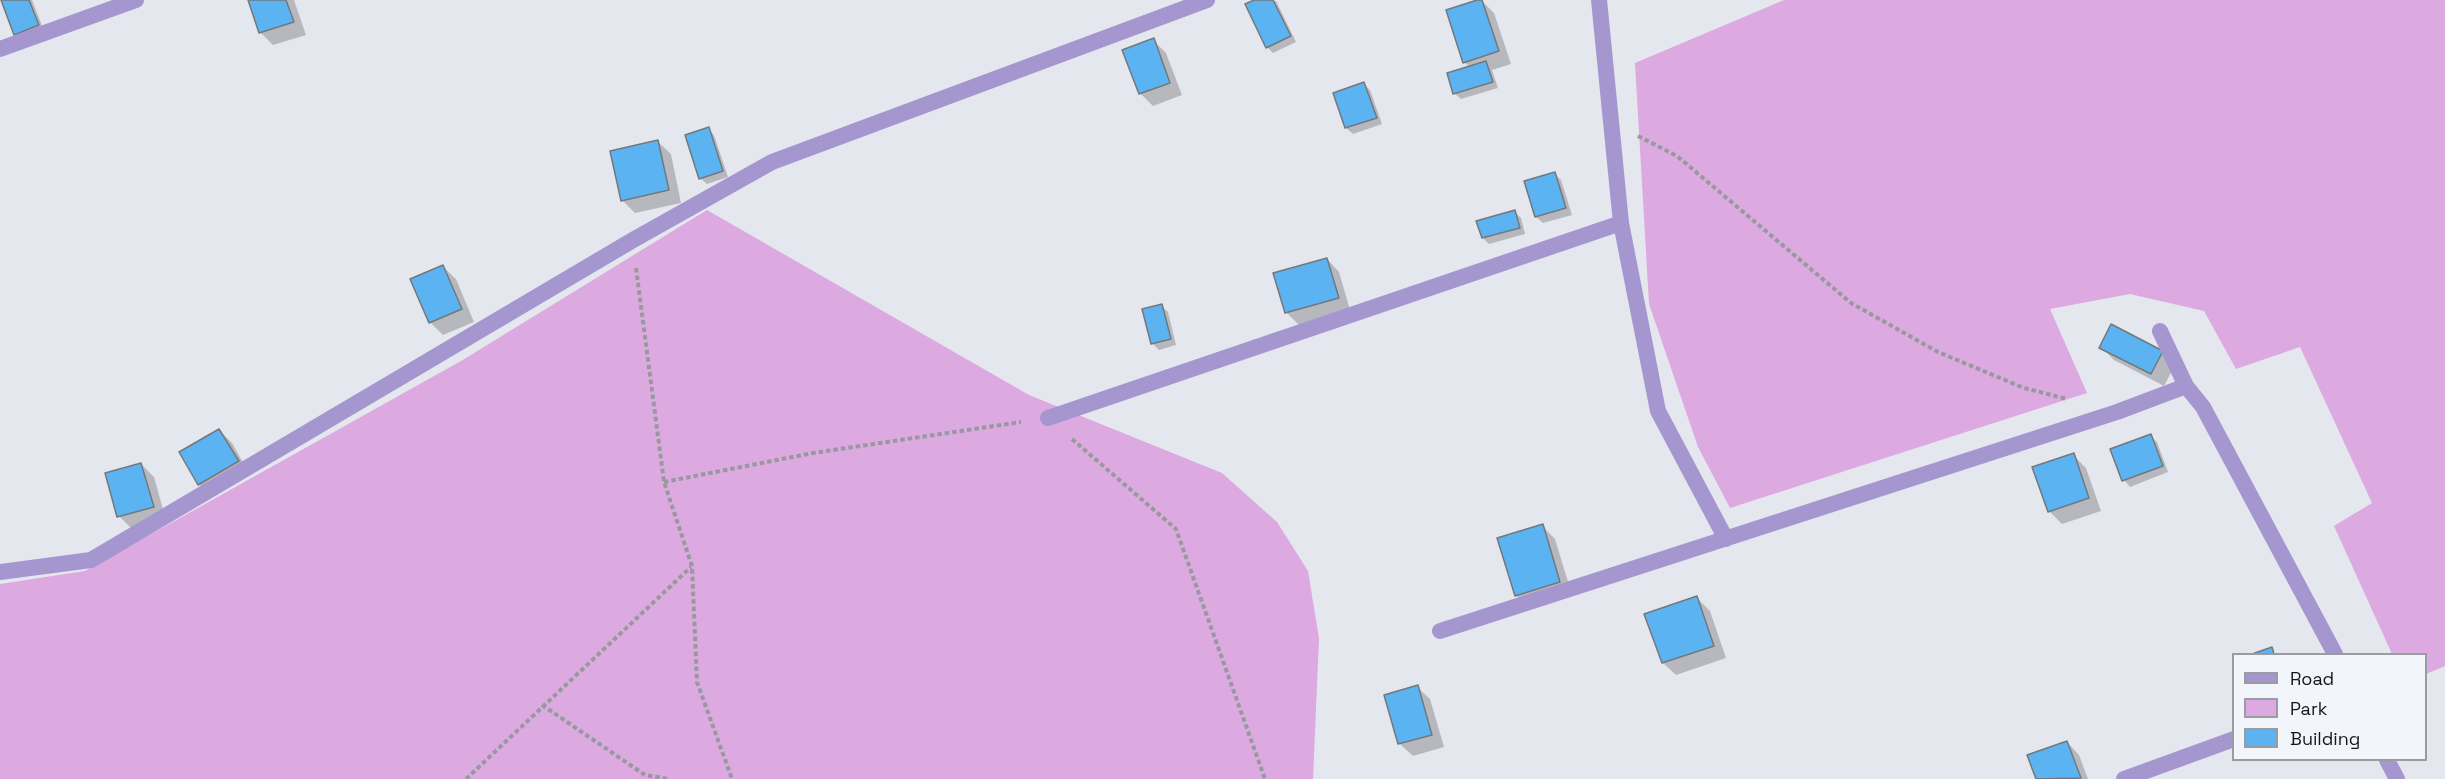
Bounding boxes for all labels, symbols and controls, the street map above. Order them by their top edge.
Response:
legend [2232,653,2427,761]
text: Road [2290,667,2334,690]
text: Park [2290,697,2327,720]
text: Building [2290,727,2360,750]

